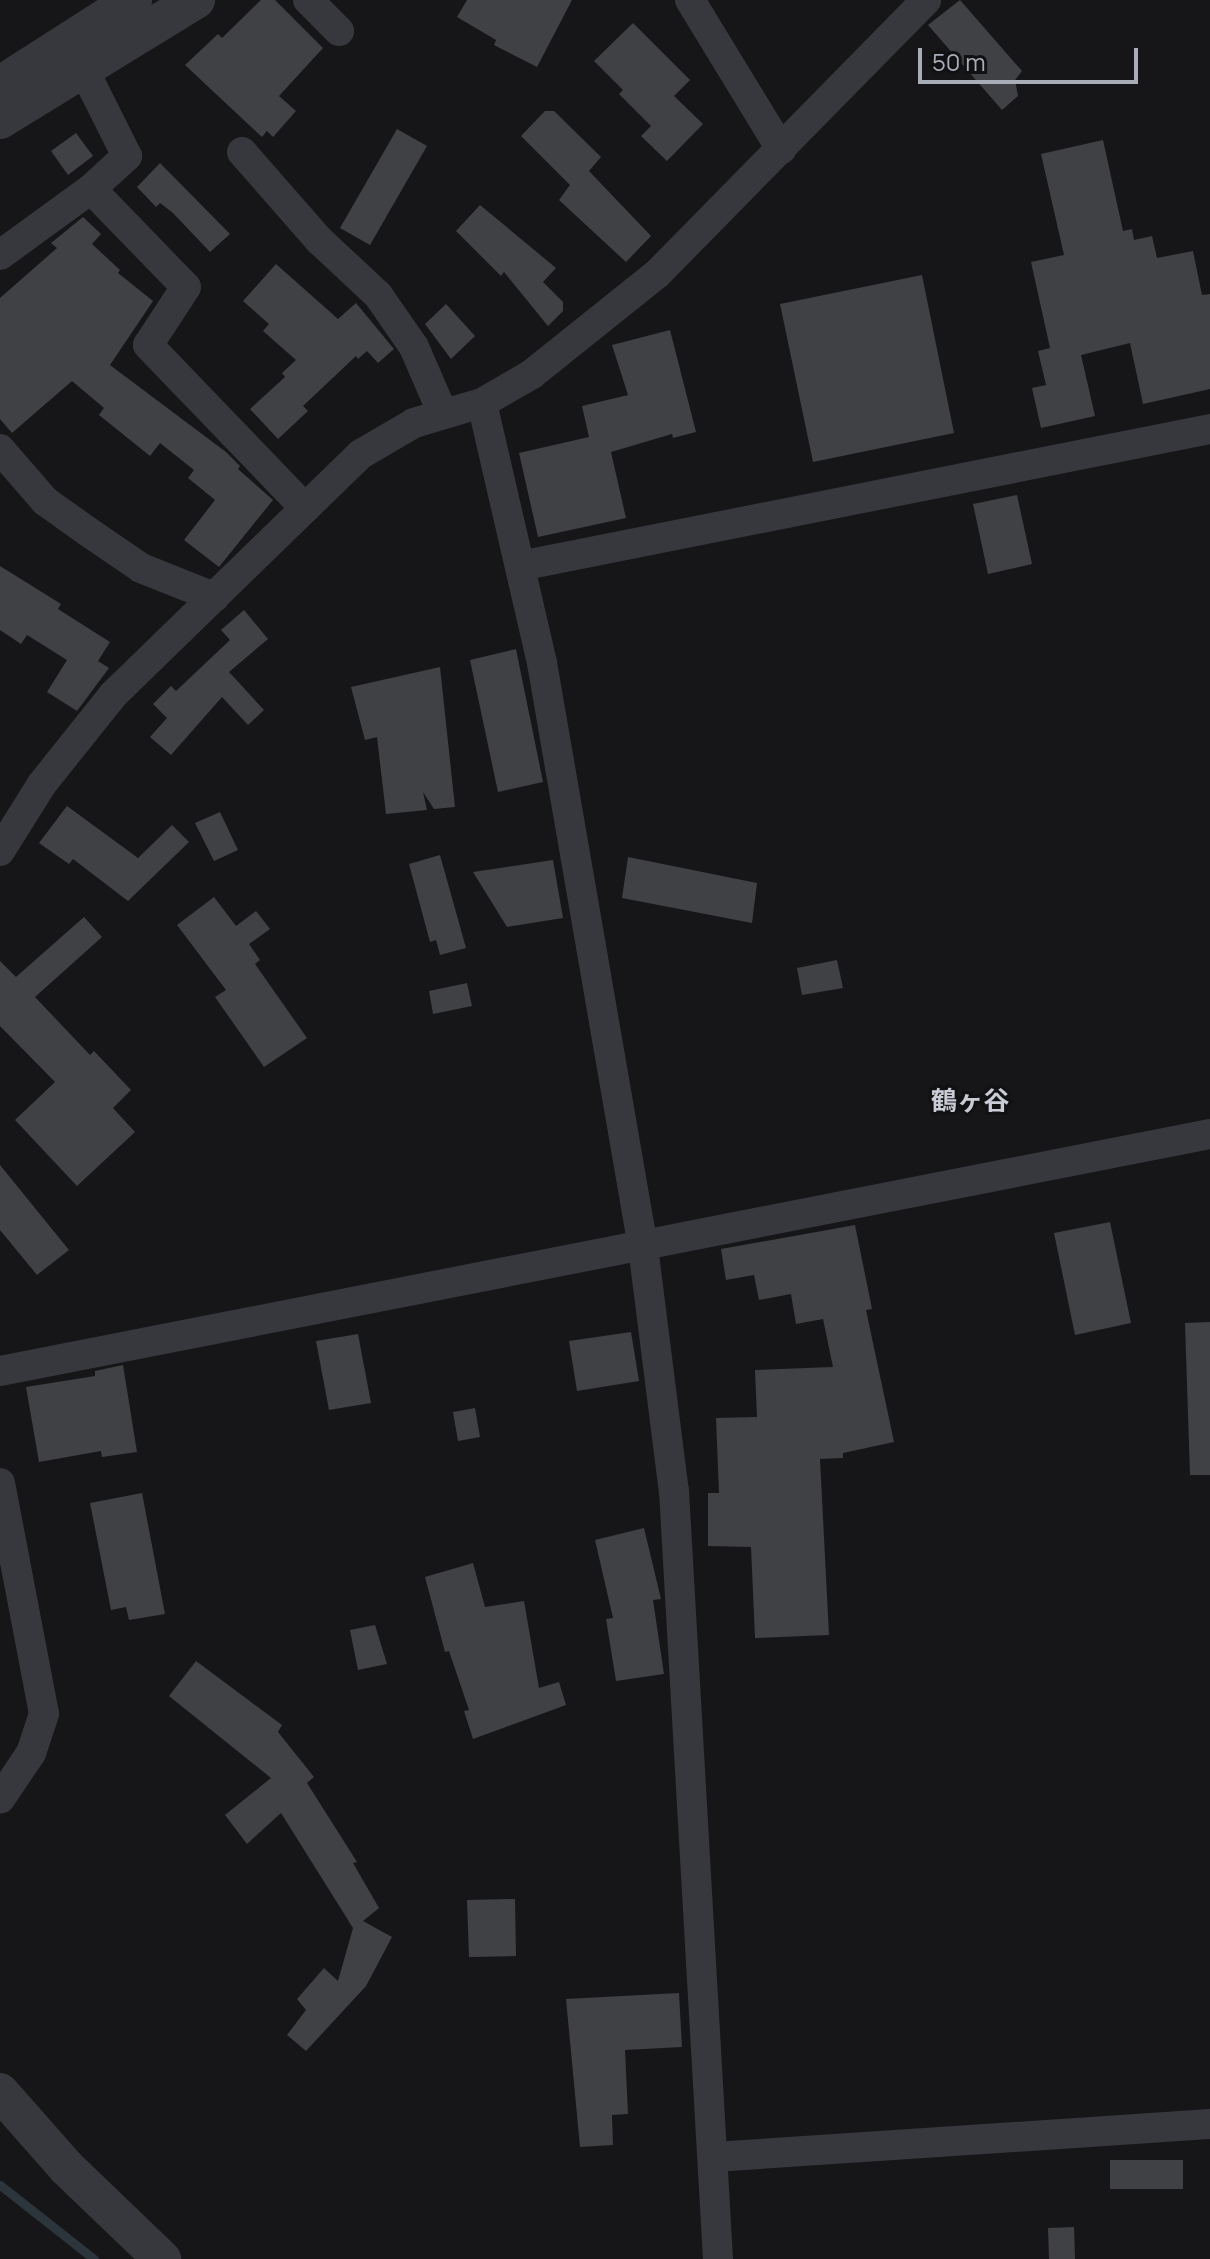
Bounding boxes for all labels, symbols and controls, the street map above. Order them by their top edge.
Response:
scale bar [922,32,1142,82]
text: 50 m [932,45,986,78]
district label: 鶴ヶ谷 [931,1085,1009,1117]

